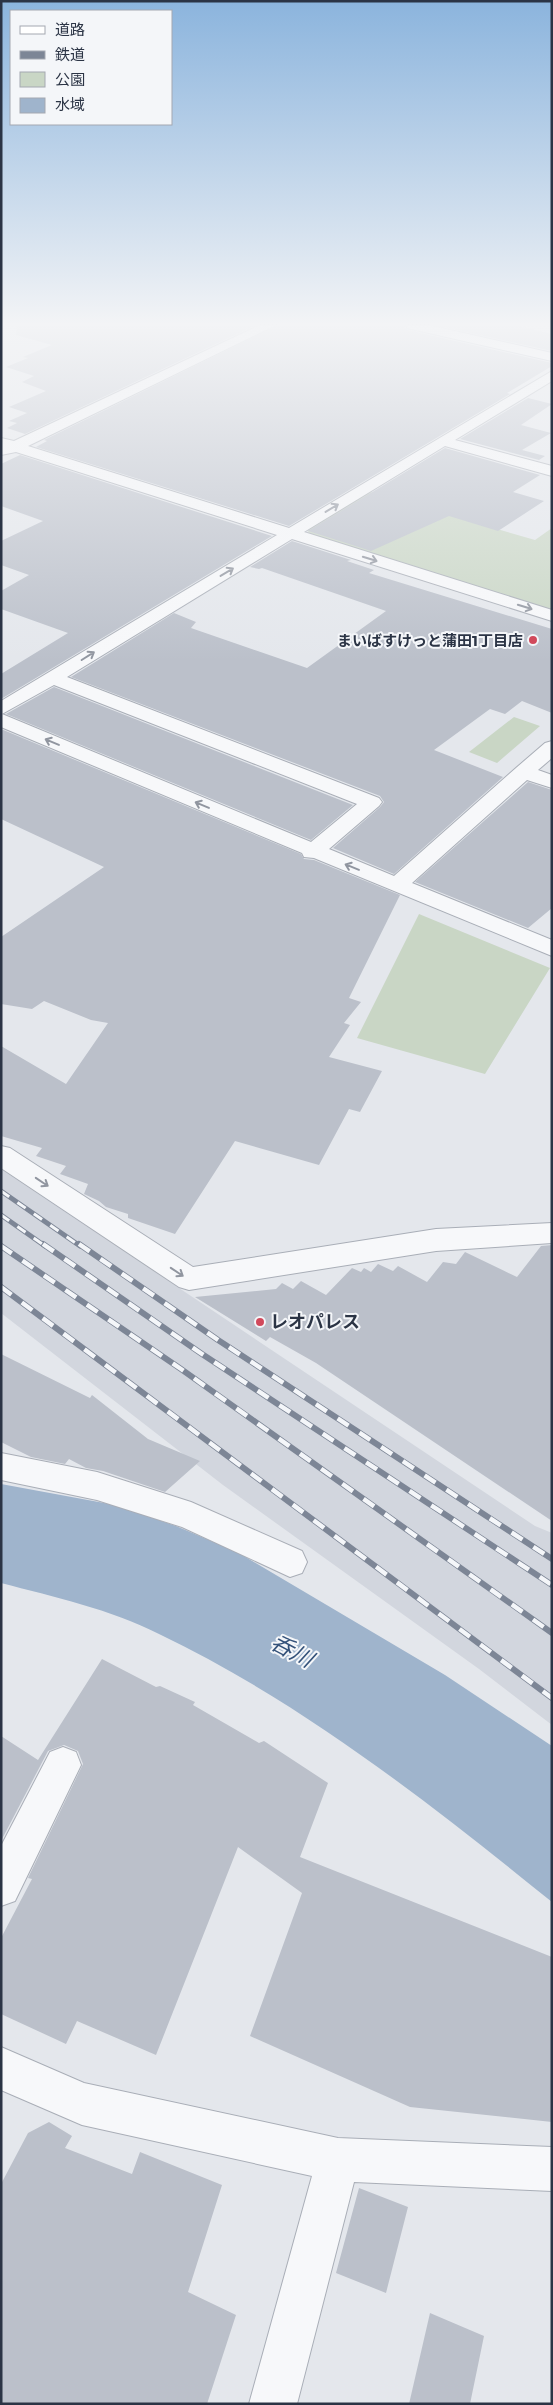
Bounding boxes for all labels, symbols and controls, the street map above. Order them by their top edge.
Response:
legend [10,10,172,125]
text: 道路 [55,20,85,39]
text: 鉄道 [55,45,85,64]
text: 公園 [55,70,85,89]
text: 水域 [55,95,85,114]
one-way arrow [324,503,338,513]
one-way arrow [362,554,378,564]
one-way arrow [219,566,233,576]
one-way arrow [517,603,533,613]
place label: まいばすけっと蒲田1丁目店 [337,631,523,650]
marker: まいばすけっと蒲田1丁目店 [527,634,539,646]
one-way arrow [80,651,94,661]
one-way arrow [45,736,60,746]
one-way arrow [194,799,209,808]
one-way arrow [344,862,360,871]
one-way arrow [34,1177,48,1187]
one-way arrow [170,1267,184,1277]
place label: レオパレス [270,1311,360,1333]
marker: レオパレス [254,1316,266,1328]
water label: 呑川 [266,1629,320,1674]

